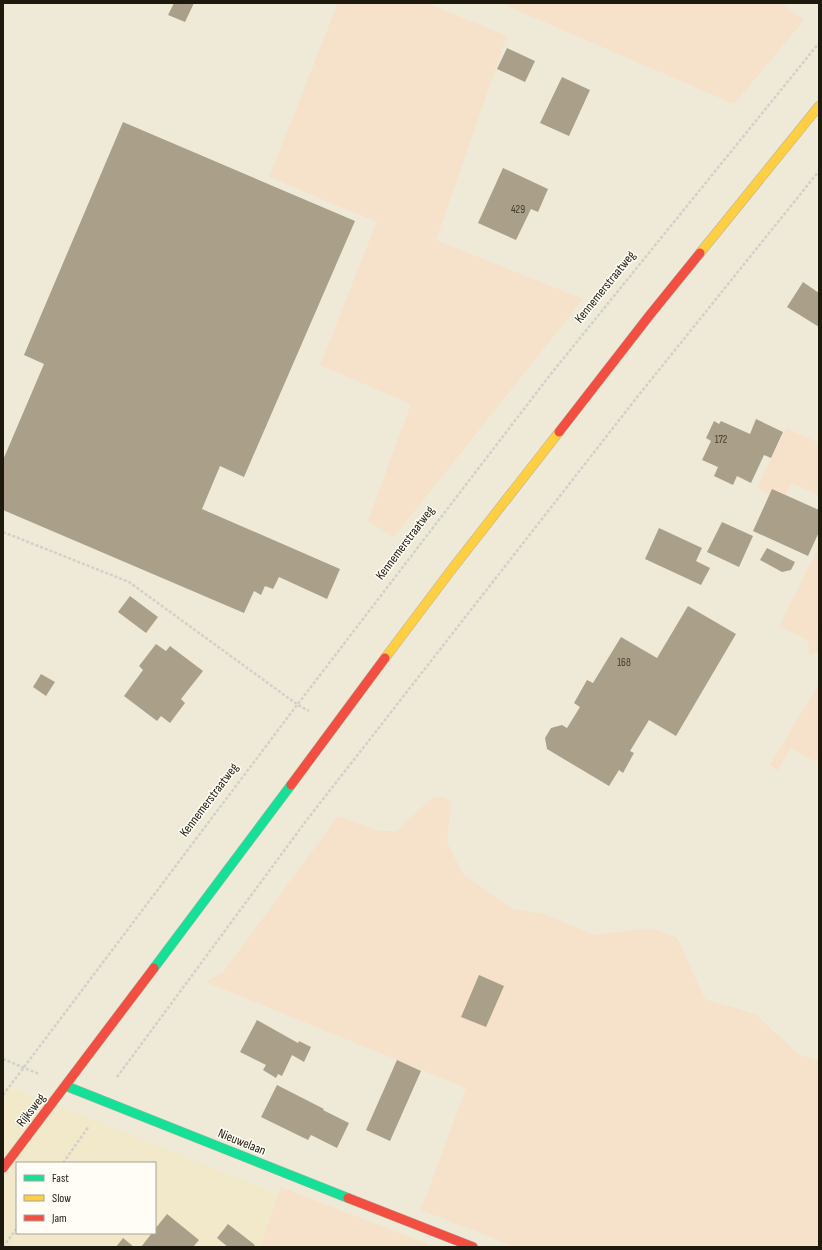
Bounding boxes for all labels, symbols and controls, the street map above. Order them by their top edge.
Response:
house number: 429 [511,203,525,216]
street label: Kennemerstraatweg [571,248,639,326]
house number: 172 [715,433,728,446]
street label: Kennemerstraatweg [372,503,438,583]
house number: 168 [617,656,631,669]
street label: Kennemerstraatweg [176,760,242,840]
street label: Rijksweg [13,1090,49,1130]
street label: Nieuwelaan [216,1125,268,1159]
legend [16,1162,156,1234]
text: Fast [52,1171,69,1186]
text: Slow [52,1191,71,1206]
text: Jam [51,1211,67,1226]

